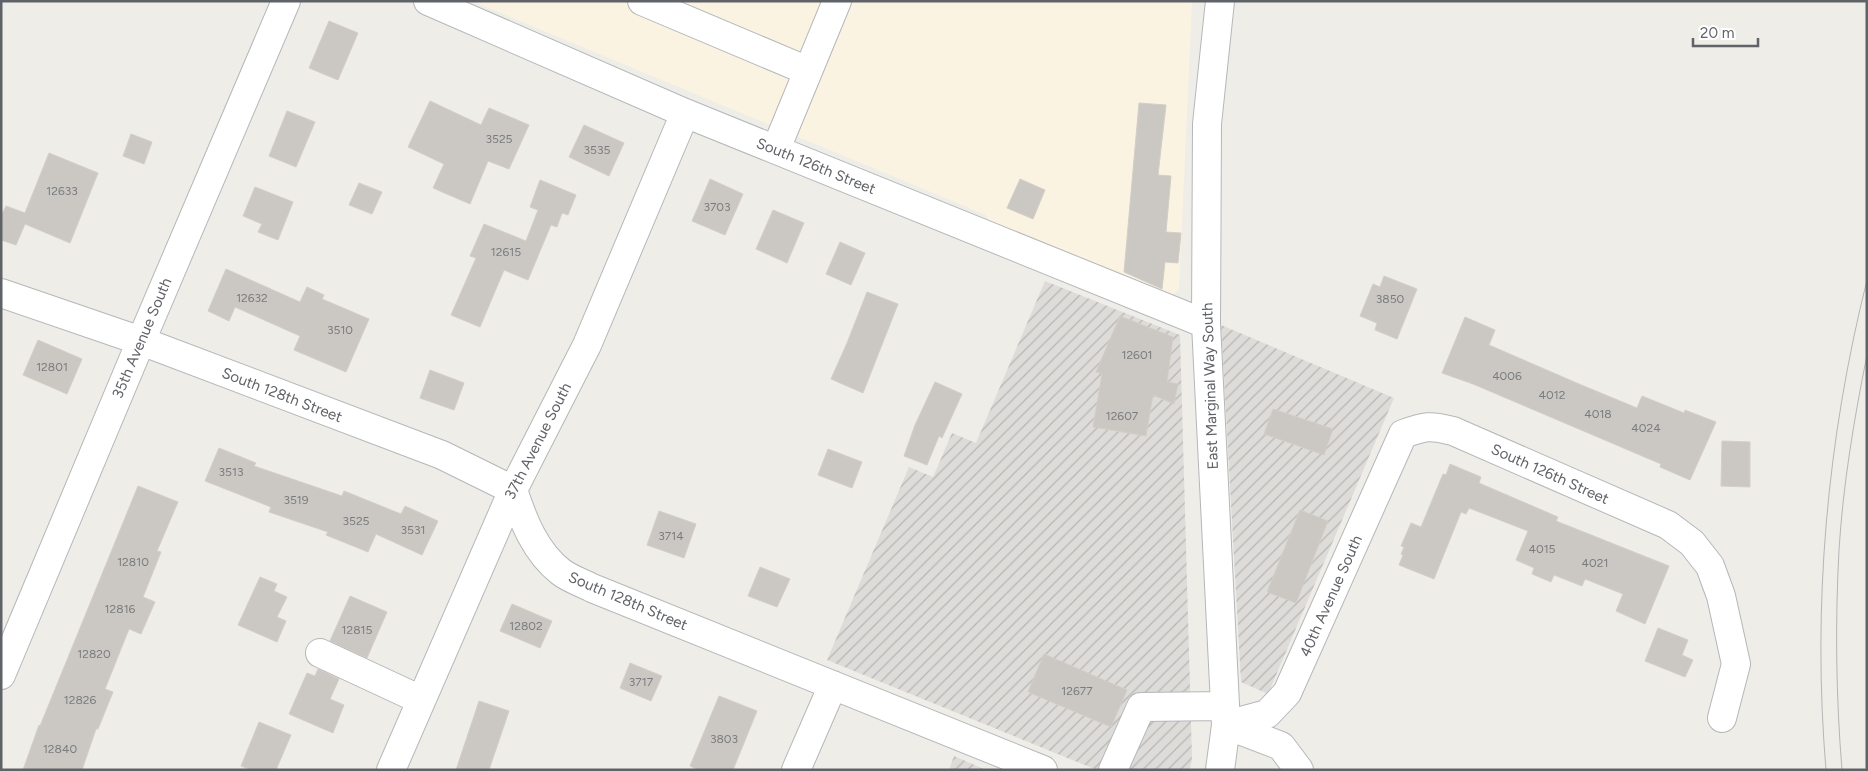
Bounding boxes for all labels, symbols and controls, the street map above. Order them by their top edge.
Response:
scale bar [1693,15,1758,47]
text: 20 m [1700,24,1734,42]
house number: 3525 [485,132,513,146]
street label: South 126th Street [754,134,878,198]
house number: 3535 [584,143,611,157]
house number: 12633 [46,184,78,198]
house number: 3703 [703,200,731,214]
house number: 12615 [491,245,521,259]
street label: 35th Avenue South [108,275,176,401]
house number: 12632 [236,291,268,305]
house number: 3850 [1376,292,1405,306]
street label: East Marginal Way South [1198,302,1222,470]
house number: 3510 [327,323,353,337]
house number: 12601 [1121,348,1153,362]
house number: 12801 [36,360,68,374]
street label: South 128th Street [219,364,345,426]
house number: 4006 [1492,369,1522,383]
street label: 37th Avenue South [501,380,575,502]
house number: 4012 [1539,388,1565,402]
house number: 4018 [1584,407,1612,421]
house number: 12607 [1106,409,1139,423]
house number: 4024 [1631,421,1661,435]
street label: South 126th Street [1488,440,1612,508]
house number: 3513 [219,465,243,479]
house number: 3519 [283,493,309,507]
house number: 3525 [342,514,370,528]
house number: 3531 [401,523,425,537]
house number: 3714 [658,529,684,543]
street label: 40th Avenue South [1296,532,1366,660]
house number: 4015 [1528,542,1556,556]
house number: 12810 [117,555,149,569]
house number: 4021 [1582,556,1608,570]
street label: South 128th Street [566,568,691,634]
house number: 12816 [105,602,136,616]
house number: 12802 [509,619,543,633]
house number: 12815 [342,623,373,637]
house number: 12820 [77,647,111,661]
house number: 3717 [629,675,654,689]
house number: 12677 [1061,684,1093,698]
house number: 12826 [64,693,96,707]
house number: 3803 [710,732,738,746]
house number: 12840 [43,742,77,756]

